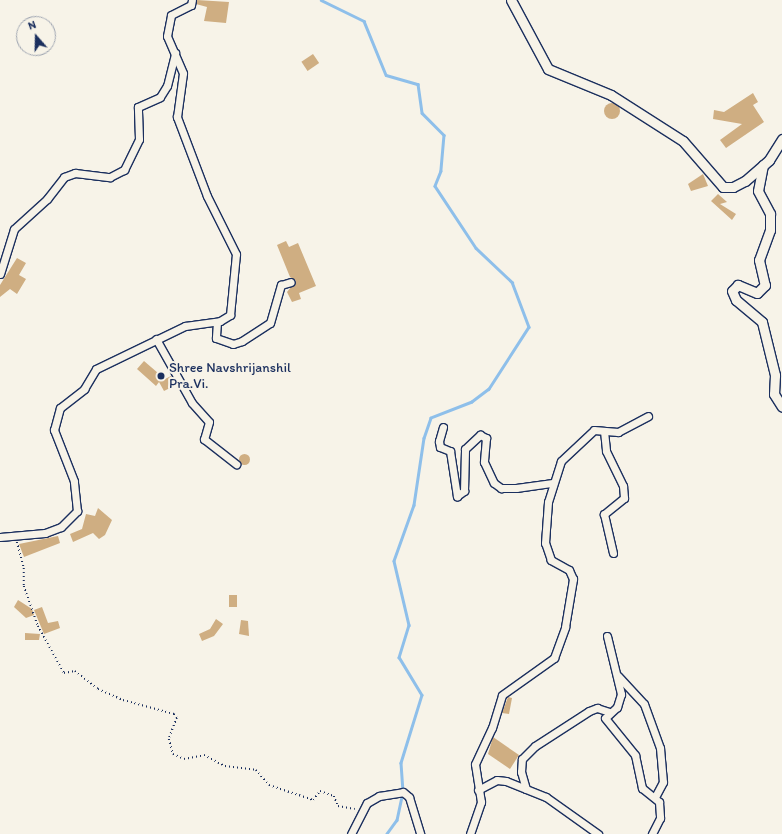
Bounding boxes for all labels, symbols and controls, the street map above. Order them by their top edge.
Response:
north arrow [16,16,56,56]
text: N [26,18,38,33]
place label: Shree Navshrijanshil Pra.Vi. [169,360,292,392]
marker: Shree Navshrijanshil Pra.Vi. [156,371,166,381]

